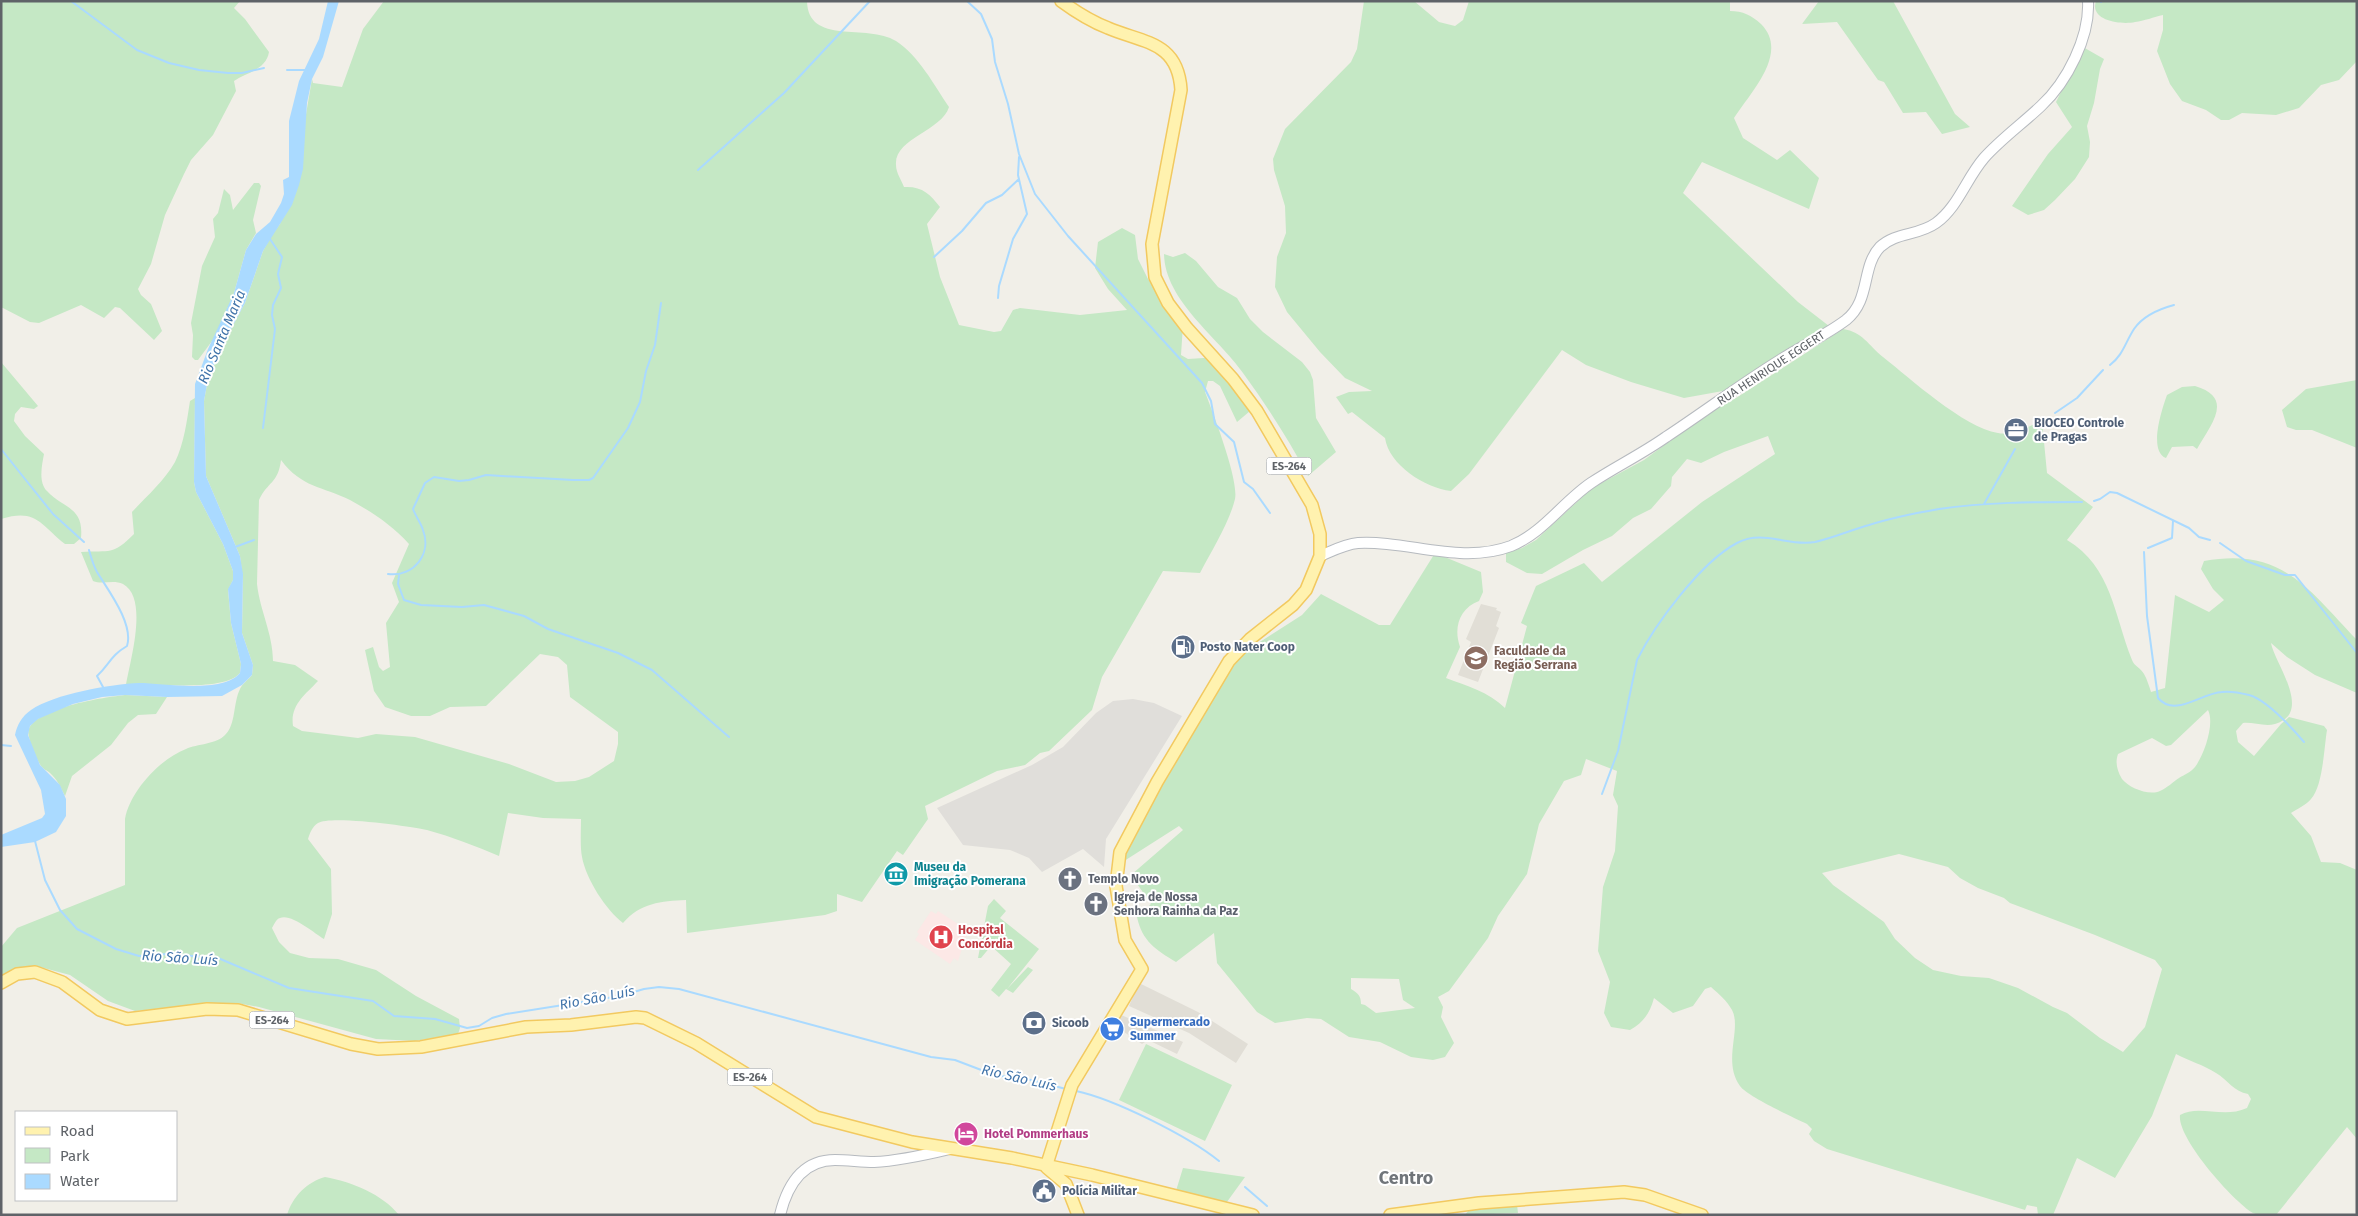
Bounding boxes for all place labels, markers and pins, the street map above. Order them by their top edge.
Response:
place label: BIOCEO Controle de Pragas [2034,416,2125,444]
office icon: BIOCEO Controle de Pragas [2003,417,2029,443]
fuel station icon: Posto Nater Coop [1170,634,1196,660]
place label: Posto Nater Coop [1200,640,1295,654]
place label: Faculdade da Região Serrana [1494,644,1577,672]
school or university icon: Faculdade da Região Serrana [1463,645,1489,671]
place label: Museu da Imigração Pomerana [914,860,1026,889]
museum icon: Museu da Imigração Pomerana [883,861,909,887]
church icon: Templo Novo [1057,866,1083,892]
place label: Templo Novo [1088,872,1159,886]
place label: Igreja de Nossa Senhora Rainha da Paz [1114,890,1238,918]
church icon: Igreja de Nossa Senhora Rainha da Paz [1083,891,1109,917]
place label: Hospital Concórdia [958,923,1013,951]
hospital icon: Hospital Concórdia [928,924,954,950]
bank icon: Sicoob [1021,1010,1047,1036]
place label: Supermercado Summer [1130,1015,1210,1043]
place label: Sicoob [1052,1016,1089,1030]
supermarket icon: Supermercado Summer [1099,1016,1125,1042]
hotel icon: Hotel Pommerhaus [953,1121,979,1147]
place label: Hotel Pommerhaus [984,1127,1088,1141]
public building icon: Polícia Militar [1031,1178,1057,1204]
place label: Polícia Militar [1062,1184,1137,1198]

